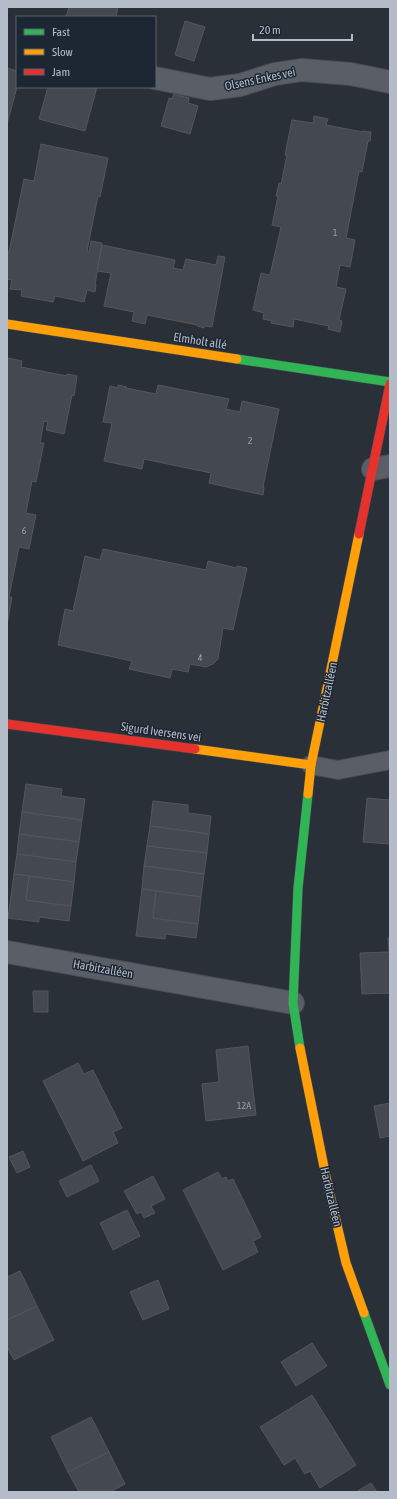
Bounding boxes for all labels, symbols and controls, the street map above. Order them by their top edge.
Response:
legend [16,16,156,88]
scale bar [253,16,352,42]
text: 20 m [259,23,281,37]
text: Fast [52,25,70,39]
text: Slow [52,45,73,59]
text: Jam [52,65,70,79]
street label: Olsens Enkes vei [223,65,297,93]
house number: 1 [333,227,338,238]
street label: Elmholt allé [172,330,228,352]
house number: 2 [248,435,253,446]
house number: 6 [22,525,27,536]
house number: 4 [198,652,203,663]
street label: Harbitzalléen [314,661,340,723]
street label: Sigurd Iversens vei [120,719,202,745]
street label: Harbitzalléen [72,957,134,981]
house number: 12A [237,1100,251,1111]
street label: Harbitzalléen [317,1166,345,1228]

